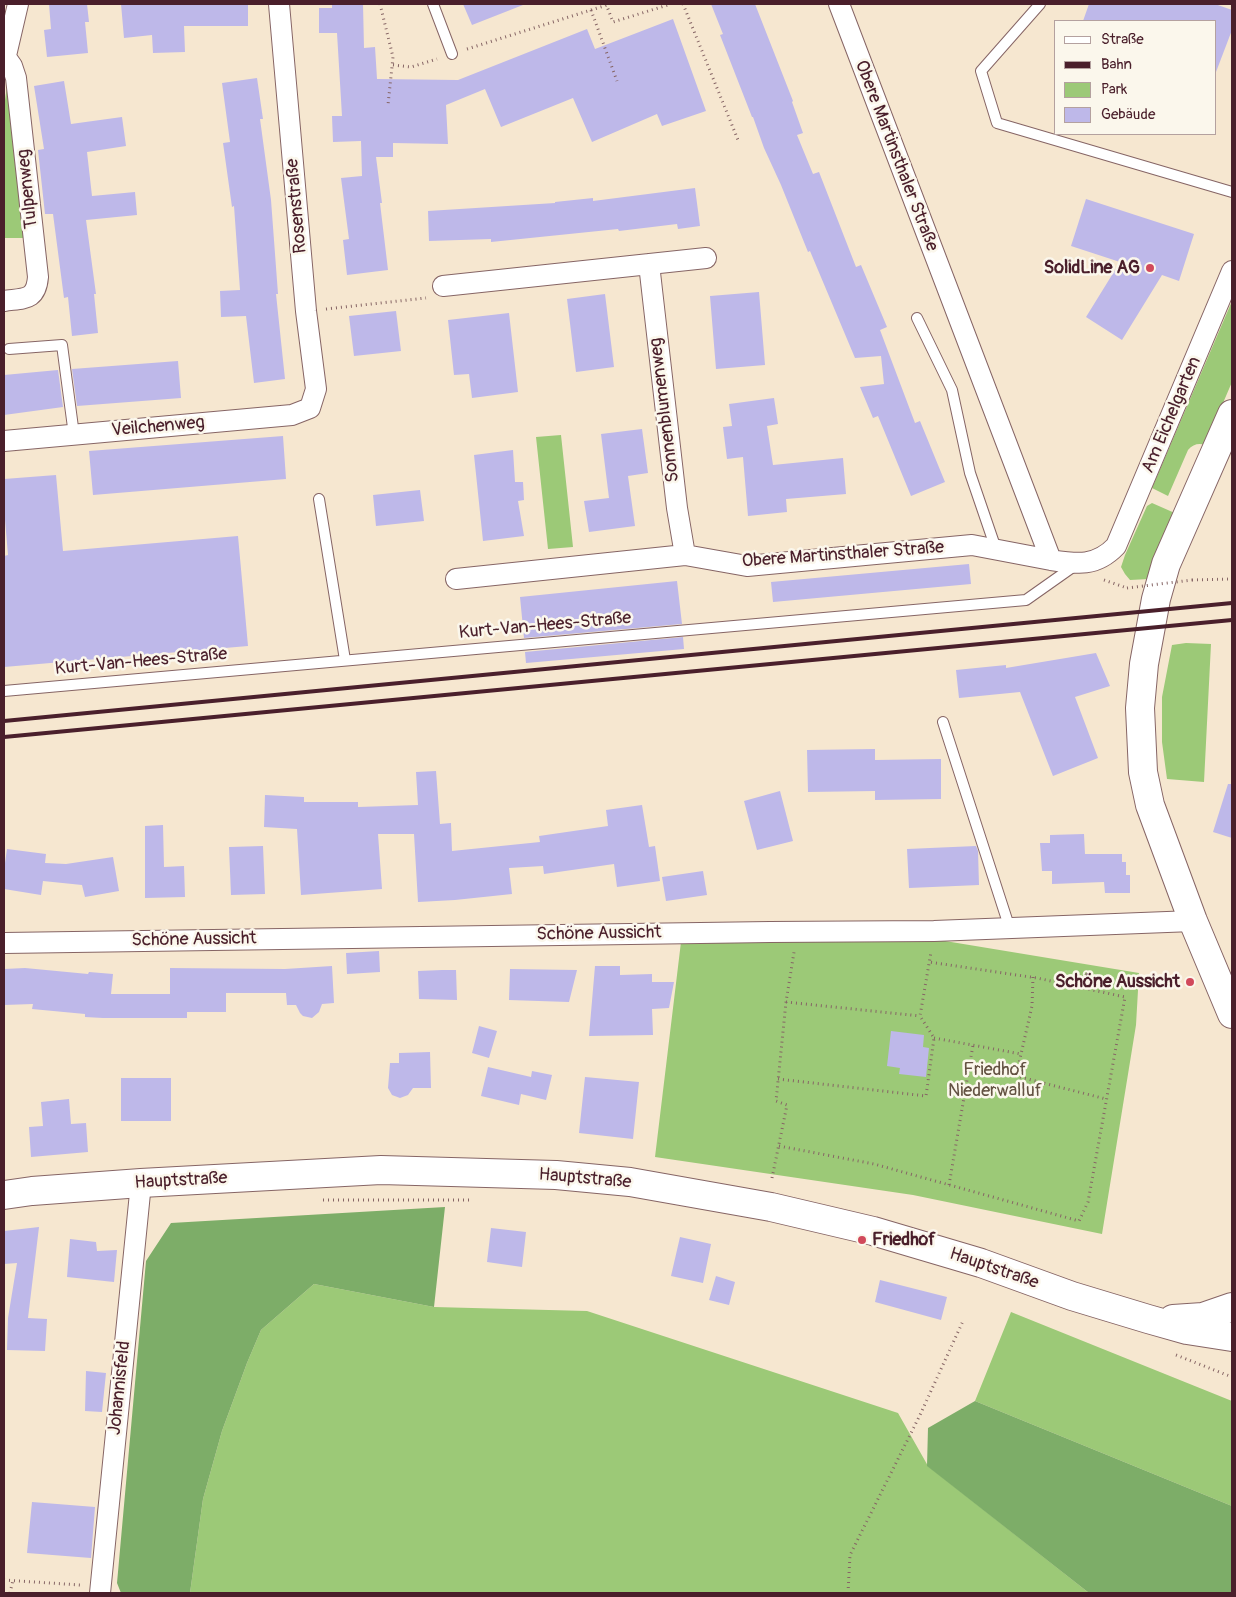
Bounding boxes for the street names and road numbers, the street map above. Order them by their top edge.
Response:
street label: Obere Martinsthaler Straße [850,58,942,254]
street label: Tulpenweg [13,148,43,230]
street label: Rosenstraße [282,158,312,254]
street label: Sonnenblumenweg [645,336,685,484]
street label: Am Eichelgarten [1138,354,1206,476]
street label: Veilchenweg [110,412,206,442]
street label: Obere Martinsthaler Straße [741,537,945,573]
street label: Kurt-Van-Hees-Straße [458,608,632,644]
street label: Kurt-Van-Hees-Straße [54,644,228,680]
street label: Schöne Aussicht [536,922,662,946]
street label: Schöne Aussicht [131,928,257,952]
street label: Hauptstraße [538,1164,632,1194]
street label: Hauptstraße [134,1168,228,1194]
street label: Hauptstraße [947,1244,1041,1294]
street label: Johannisfeld [104,1340,136,1436]

